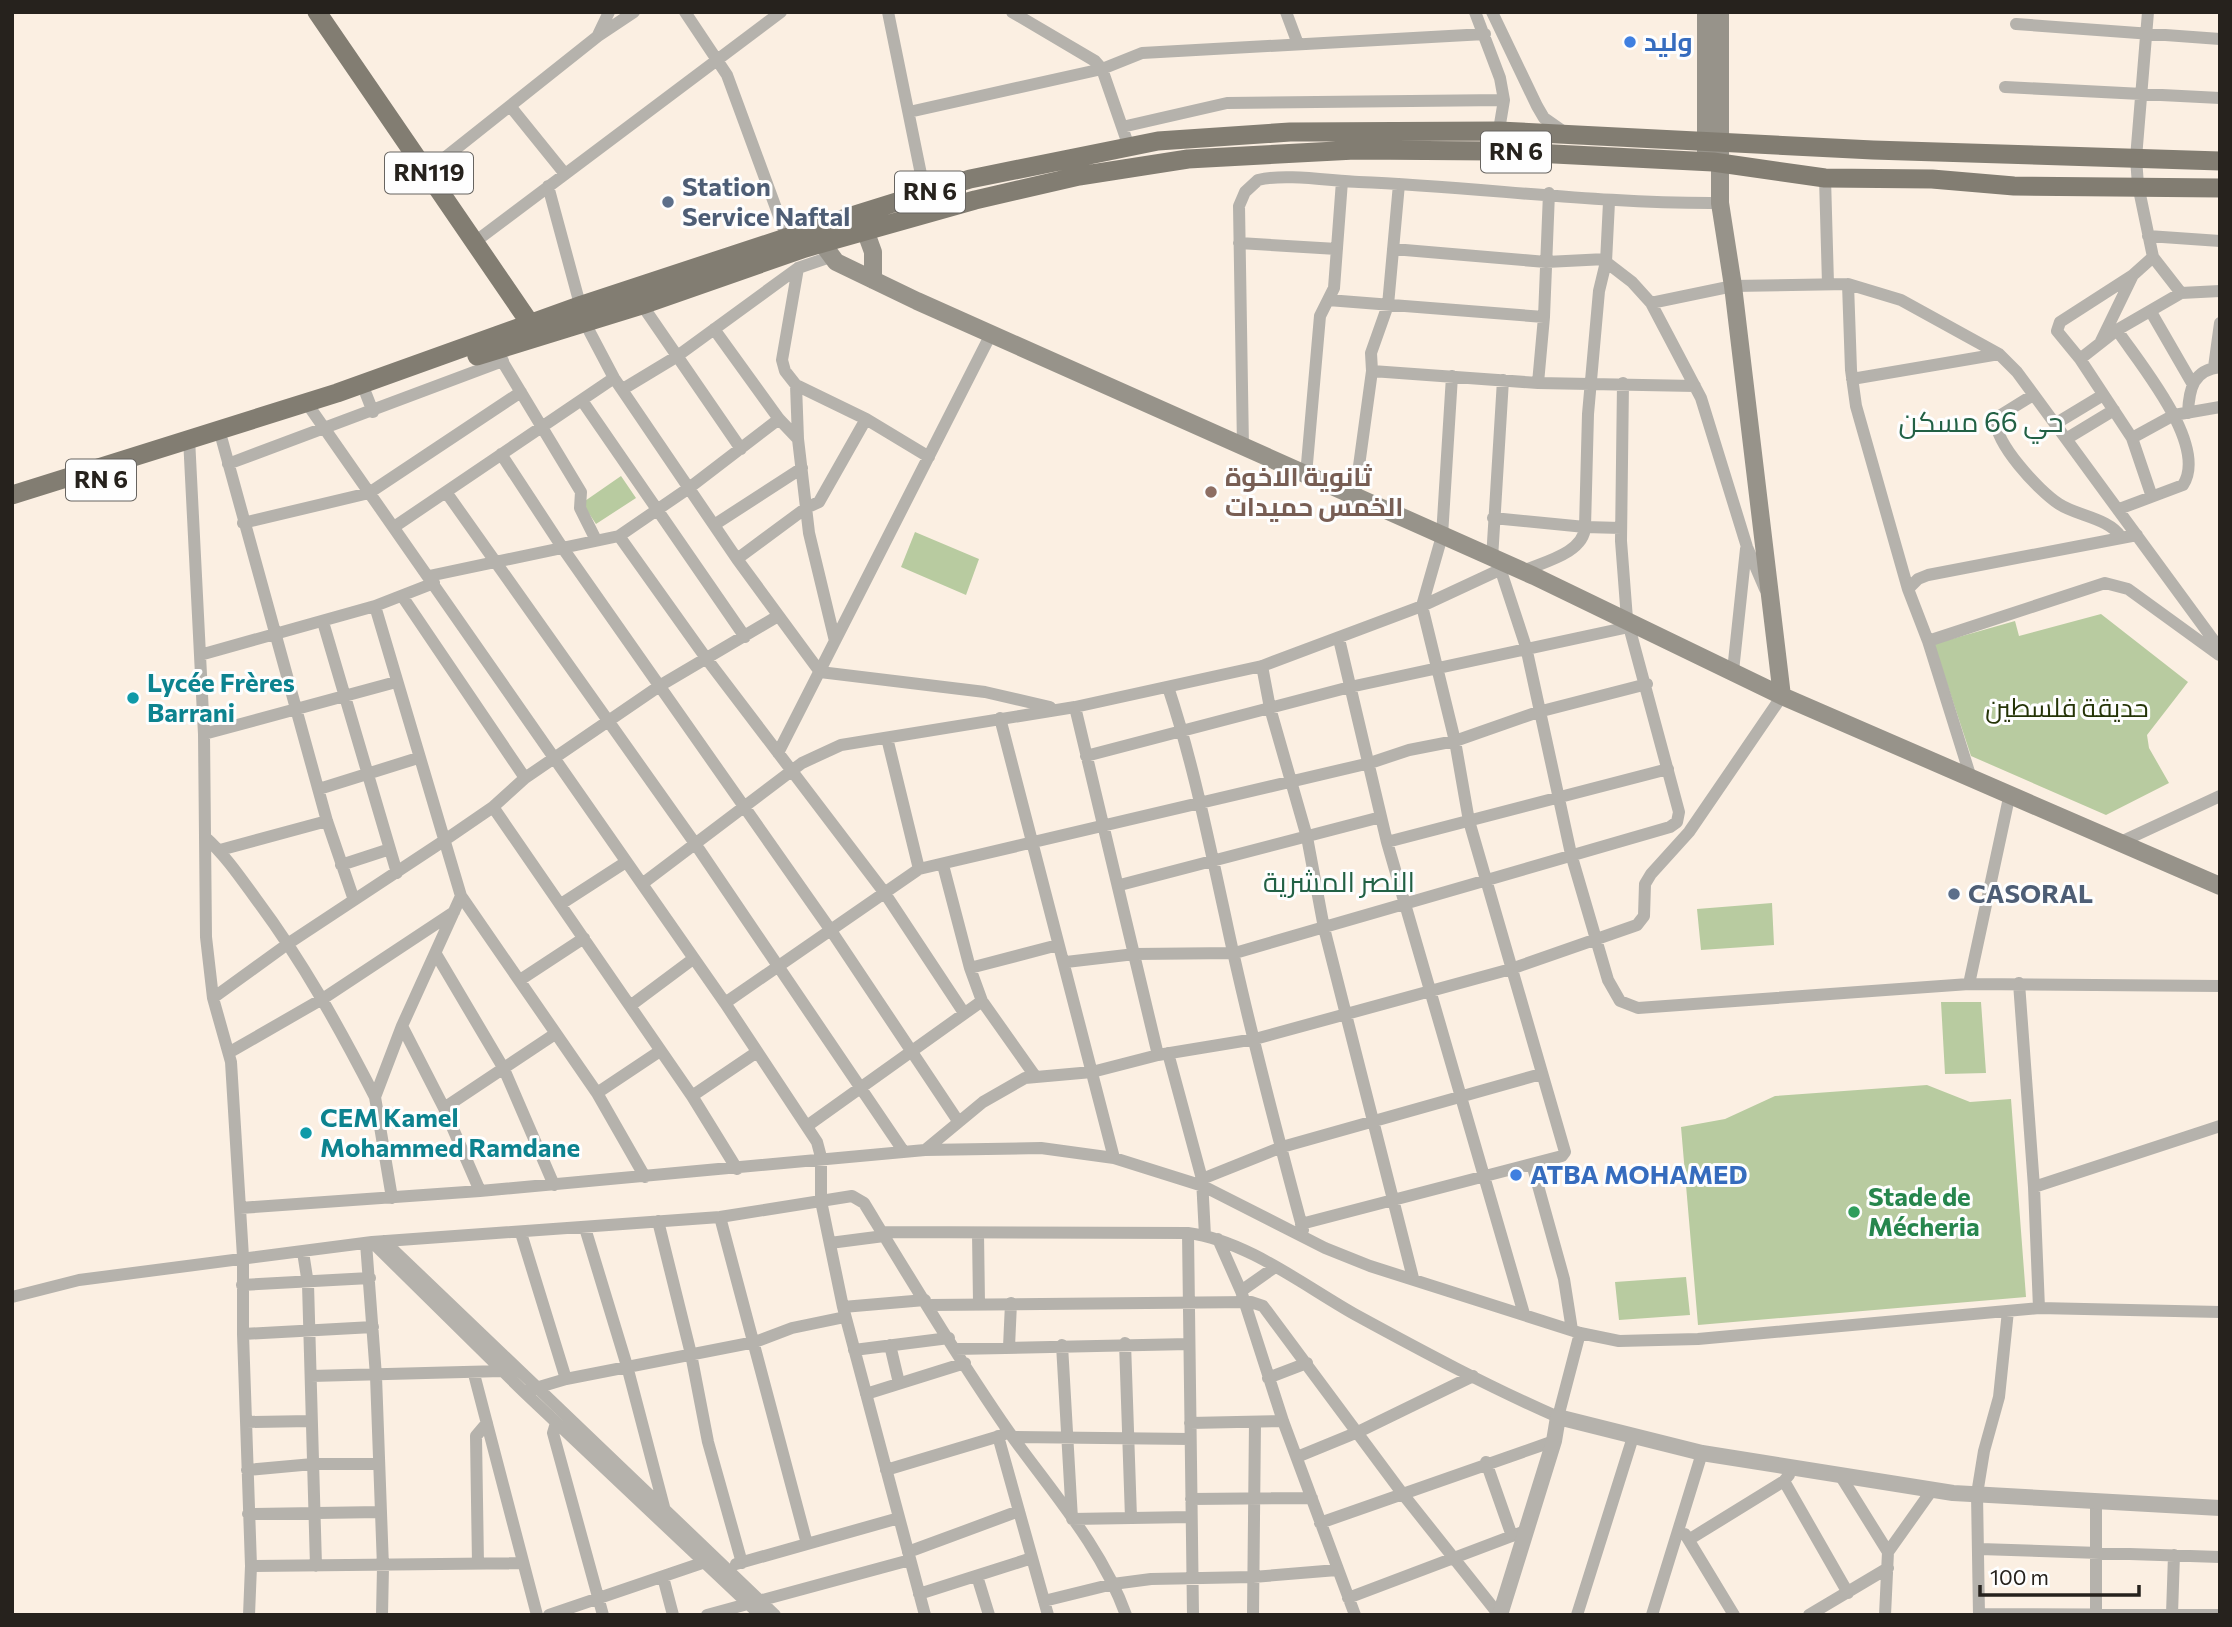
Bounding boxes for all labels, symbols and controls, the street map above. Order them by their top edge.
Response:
place label: وليد [1644,25,1693,57]
marker: وليد [1622,34,1638,50]
road number: RN 6 [1481,132,1551,172]
road number: RN119 [385,153,473,194]
place label: Station Service Naftal [682,170,850,231]
road number: RN 6 [895,172,965,212]
marker: Station Service Naftal [660,194,676,210]
district label: حي 66 مسكن [1898,404,2064,444]
road number: RN 6 [66,460,136,500]
place label: ثانوية الاخوة الخمس حميدات [1225,460,1403,523]
marker: ثانوية الاخوة الخمس حميدات [1203,484,1219,500]
place label: Lycée Frères Barrani [147,666,295,727]
marker: Lycée Frères Barrani [125,690,141,706]
park label: حديقة فلسطين [1985,691,2149,724]
district label: النصر المشرية [1263,864,1415,898]
place label: CASORAL [1968,877,2093,908]
marker: CASORAL [1946,886,1962,902]
place label: CEM Kamel Mohammed Ramdane [320,1101,580,1162]
marker: CEM Kamel Mohammed Ramdane [298,1125,314,1141]
place label: ATBA MOHAMED [1530,1158,1748,1189]
marker: ATBA MOHAMED [1508,1167,1524,1183]
place label: Stade de Mécheria [1868,1180,1980,1241]
marker: Stade de Mécheria [1846,1204,1862,1220]
scale bar [1980,1554,2139,1598]
text: 100 m [1990,1564,2049,1589]

